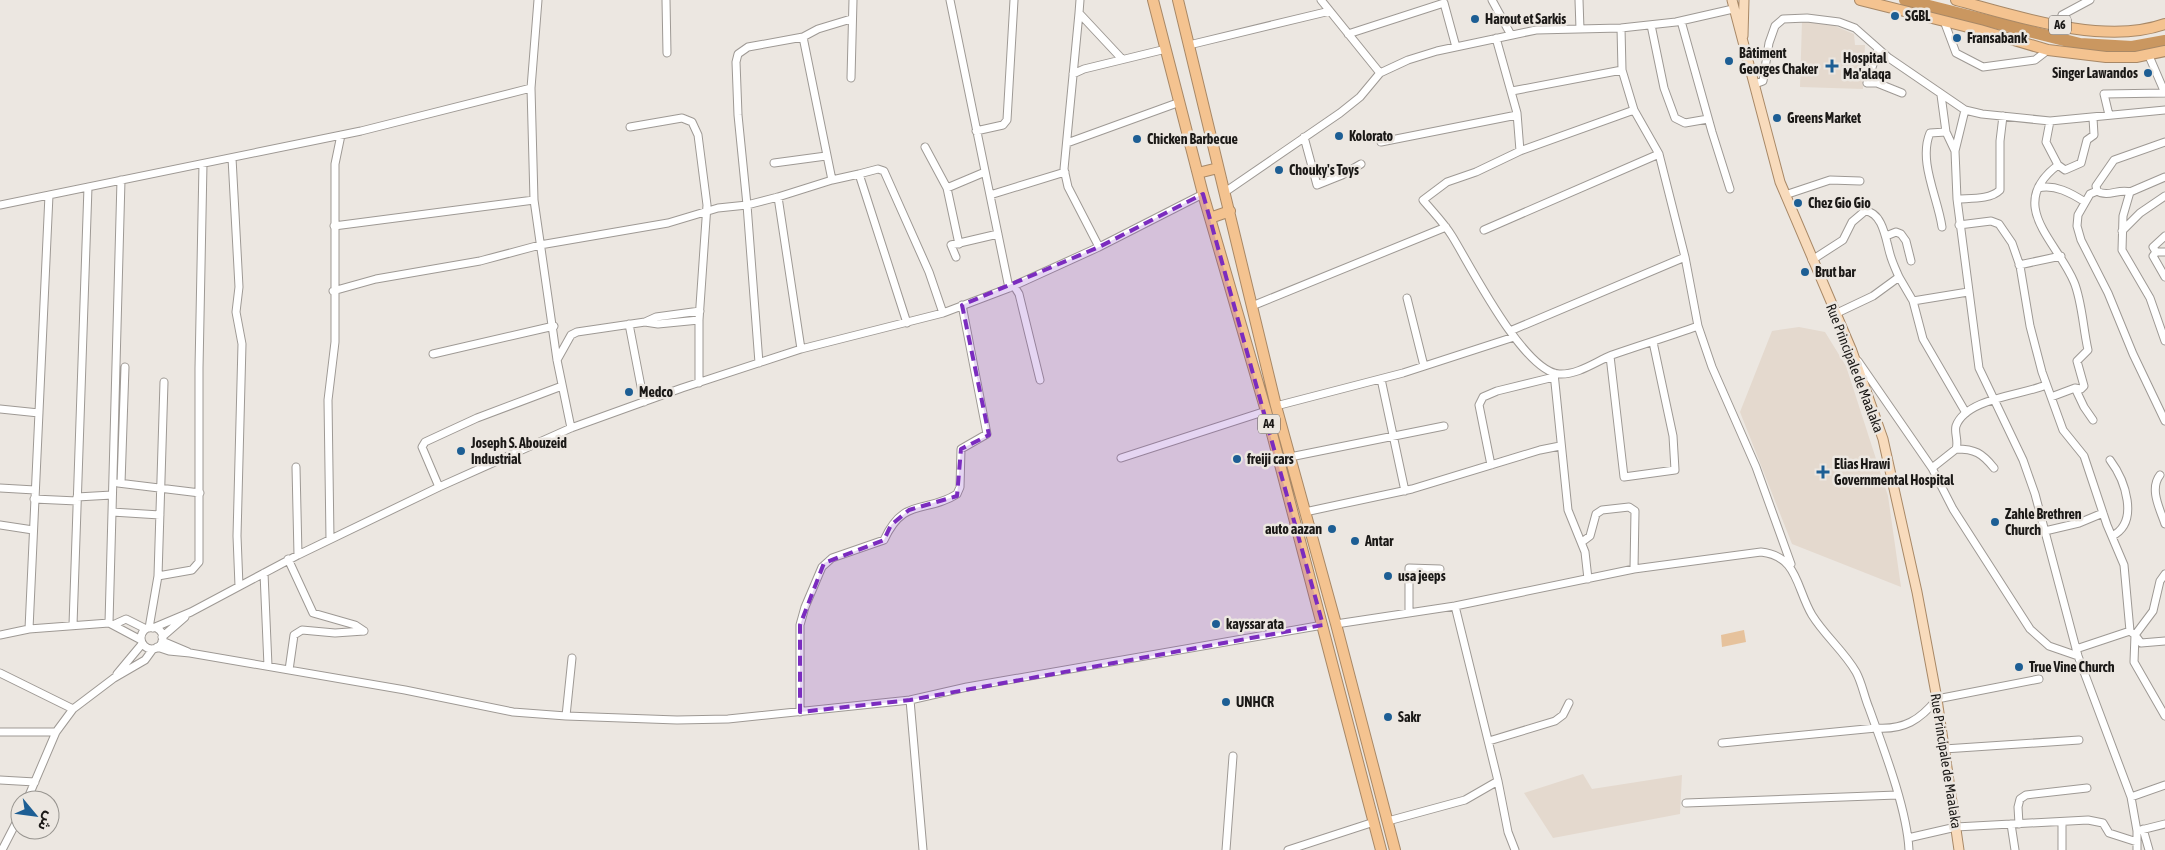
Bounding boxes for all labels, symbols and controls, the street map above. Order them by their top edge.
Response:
place label: SGBL [1905,8,1931,24]
marker: SGBL [1889,10,1901,22]
place label: Harout et Sarkis [1485,11,1566,27]
marker: Harout et Sarkis [1469,13,1481,25]
road number: A6 [2049,16,2071,34]
place label: Fransabank [1967,30,2028,46]
marker: Fransabank [1951,32,1963,44]
place label: Bâtiment Georges Chaker [1739,45,1819,77]
place label: Hospital Ma'alaqa [1843,50,1892,82]
marker: Bâtiment Georges Chaker [1723,55,1735,67]
marker: Hospital Ma'alaqa [1825,59,1839,73]
place label: Singer Lawandos [2052,65,2138,81]
marker: Singer Lawandos [2142,67,2154,79]
place label: Greens Market [1787,110,1861,126]
marker: Greens Market [1771,112,1783,124]
place label: Kolorato [1349,128,1394,144]
marker: Kolorato [1333,130,1345,142]
place label: Chicken Barbecue [1147,131,1238,147]
marker: Chicken Barbecue [1131,133,1143,145]
place label: Chouky's Toys [1289,162,1359,178]
marker: Chouky's Toys [1273,164,1285,176]
place label: Chez Gio Gio [1808,195,1871,211]
marker: Chez Gio Gio [1792,197,1804,209]
place label: Brut bar [1815,264,1857,280]
marker: Brut bar [1799,266,1811,278]
street label: Rue Principale de Maalaka [1823,301,1887,435]
place label: Medco [639,384,673,400]
marker: Medco [623,386,635,398]
road number: A4 [1258,414,1280,434]
place label: Joseph S. Abouzeid Industrial [470,435,567,467]
marker: Joseph S. Abouzeid Industrial [455,445,467,457]
place label: freiji cars [1246,451,1294,467]
marker: freiji cars [1231,453,1243,465]
place label: Elias Hrawi Governmental Hospital [1834,456,1954,488]
marker: Elias Hrawi Governmental Hospital [1816,465,1830,479]
place label: Zahle Brethren Church [2005,506,2082,538]
marker: Zahle Brethren Church [1989,516,2001,528]
place label: auto aazan [1265,521,1322,537]
marker: auto aazan [1326,523,1338,535]
place label: Antar [1364,533,1394,549]
marker: Antar [1349,535,1361,547]
place label: usa jeeps [1398,568,1446,584]
marker: usa jeeps [1382,570,1394,582]
place label: kayssar ata [1226,616,1284,632]
marker: kayssar ata [1210,618,1222,630]
place label: True Vine Church [2029,659,2115,675]
marker: True Vine Church [2013,661,2025,673]
street label: Rue Principale de Maalaka [1927,692,1965,830]
place label: UNHCR [1236,694,1274,710]
marker: UNHCR [1220,696,1232,708]
place label: Sakr [1398,709,1422,725]
marker: Sakr [1382,711,1394,723]
north arrow [10,790,60,840]
text: ش [35,809,58,834]

